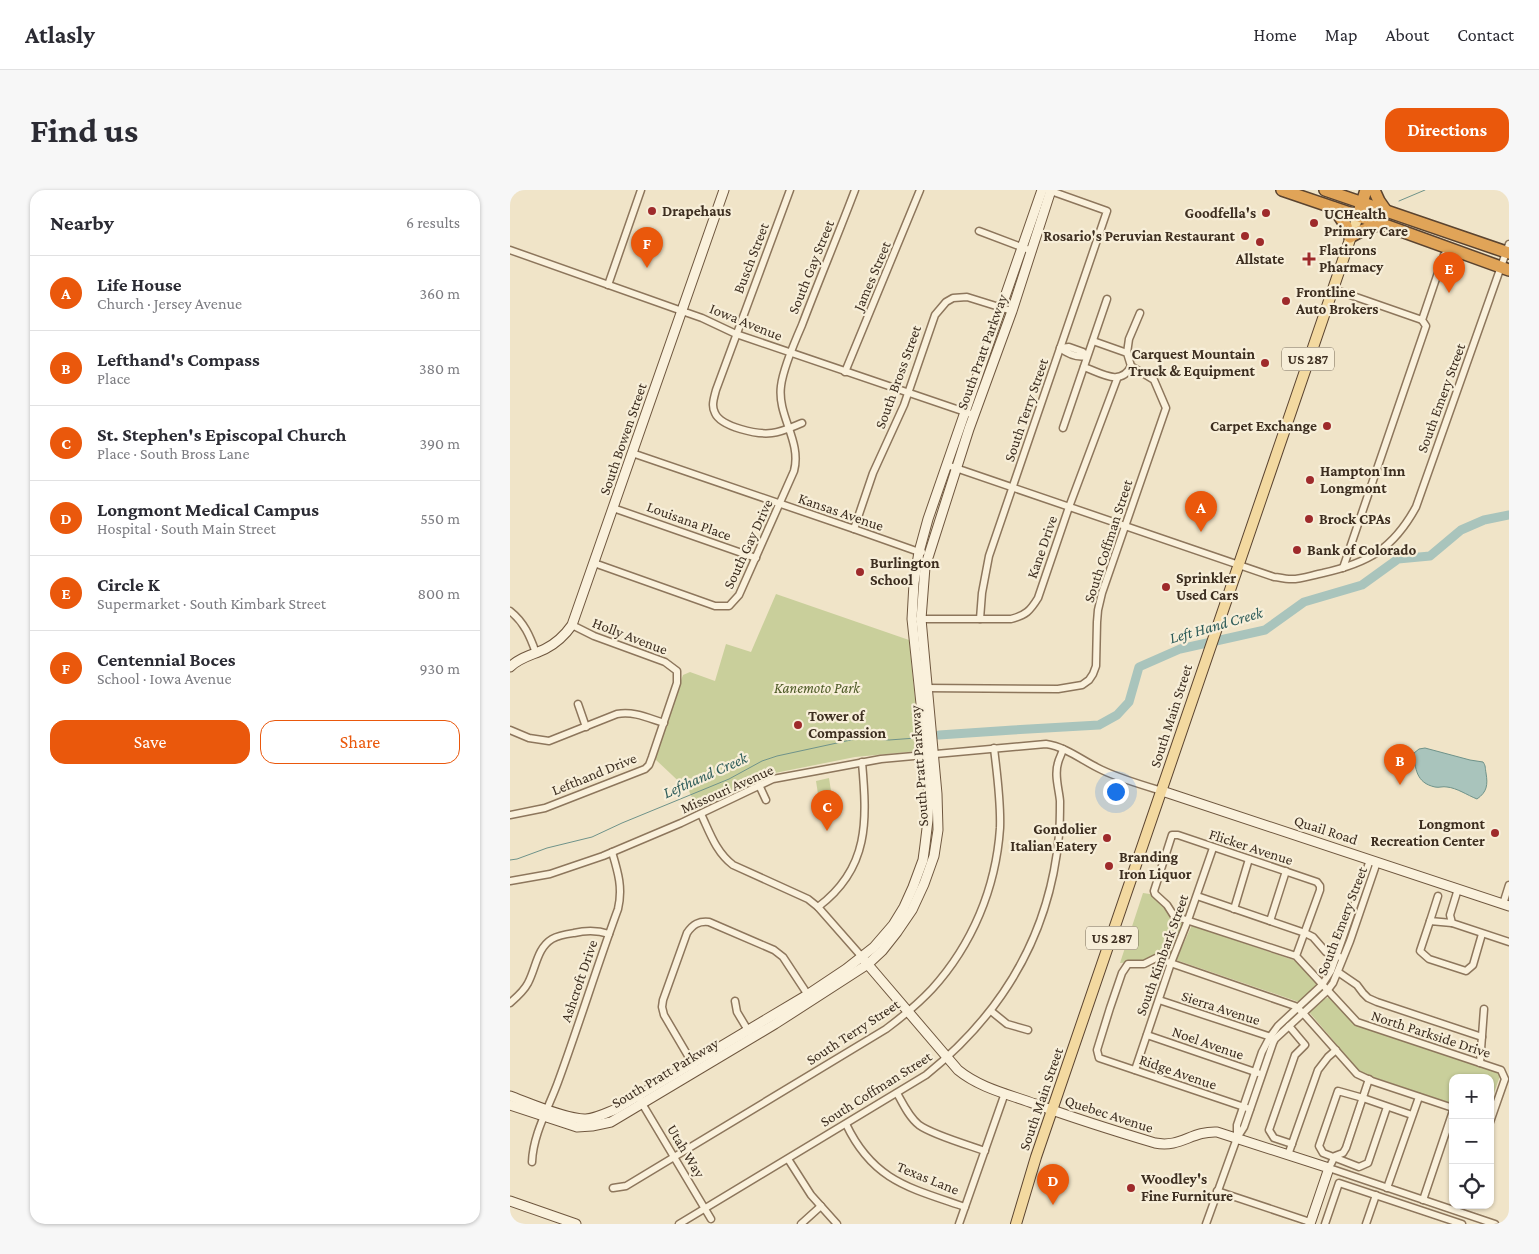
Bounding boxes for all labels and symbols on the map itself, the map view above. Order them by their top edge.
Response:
place label: Drapehaus [662,203,731,219]
marker: Drapehaus [646,205,658,217]
place label: Goodfella's [1184,205,1256,221]
place label: UCHealth Primary Care [1324,206,1408,239]
marker: Goodfella's [1260,207,1272,219]
street label: South Gay Street [785,217,838,316]
marker: UCHealth Primary Care [1308,217,1320,229]
street label: Busch Street [730,220,772,296]
pin: F [631,227,663,268]
place label: Rosario's Peruvian Restaurant [1043,228,1236,244]
marker: Rosario's Peruvian Restaurant [1239,230,1251,242]
marker: Allstate [1254,236,1266,248]
street label: James Street [849,238,895,315]
place label: Flatirons Pharmacy [1319,242,1384,275]
place label: Allstate [1235,251,1284,267]
pin: E [1433,252,1465,293]
marker: Flatirons Pharmacy [1303,253,1315,265]
place label: Frontline Auto Brokers [1295,284,1378,317]
street label: South Pratt Parkway [954,292,1011,412]
marker: Frontline Auto Brokers [1280,295,1292,307]
street label: Iowa Avenue [707,300,785,344]
street label: South Bross Street [872,322,924,431]
street label: South Emery Street [1414,340,1470,455]
place label: Carquest Mountain Truck & Equipment [1128,346,1256,379]
road number: US 287 [1282,347,1334,370]
street label: South Terry Street [1001,355,1052,464]
marker: Carquest Mountain Truck & Equipment [1259,357,1271,369]
street label: South Bowen Street [596,380,650,497]
place label: Carpet Exchange [1210,418,1317,434]
marker: Carpet Exchange [1321,420,1333,432]
place label: Hampton Inn Longmont [1320,463,1406,496]
marker: Hampton Inn Longmont [1304,474,1316,486]
street label: South Coffman Street [1081,477,1136,605]
street label: Kansas Avenue [796,490,886,534]
pin: A [1185,491,1217,532]
street label: South Gay Drive [720,496,777,592]
street label: Louisana Place [645,498,734,544]
place label: Brock CPAs [1319,511,1391,527]
street label: Kane Drive [1024,513,1060,581]
marker: Brock CPAs [1303,513,1315,525]
place label: Bank of Colorado [1307,542,1417,558]
marker: Bank of Colorado [1291,544,1303,556]
place label: Burlington School [870,555,940,588]
marker: Burlington School [854,566,866,578]
place label: Sprinkler Used Cars [1176,570,1238,603]
marker: Sprinkler Used Cars [1160,581,1172,593]
water label: Left Hand Creek [1167,603,1266,647]
street label: Holly Avenue [590,614,670,659]
street label: South Main Street [1147,661,1196,770]
park label: Kanemoto Park [774,680,861,696]
street label: South Pratt Parkway [907,705,932,827]
place label: Tower of Compassion [808,708,886,741]
marker: Tower of Compassion [792,719,804,731]
pin: B [1384,744,1416,785]
water label: Lefthand Creek [660,748,751,802]
street label: Lefthand Drive [549,750,639,798]
street label: Missouri Avenue [678,761,776,817]
your location [1103,779,1129,805]
pin: C [811,790,843,831]
street label: Quail Road [1292,812,1360,848]
place label: Longmont Recreation Center [1371,816,1486,849]
place label: Gondolier Italian Eatery [1010,821,1098,854]
street label: Flicker Avenue [1207,826,1295,868]
marker: Longmont Recreation Center [1489,827,1501,839]
marker: Gondolier Italian Eatery [1101,832,1113,844]
place label: Branding Iron Liquor [1119,849,1192,882]
marker: Branding Iron Liquor [1103,860,1115,872]
street label: South Emery Street [1314,863,1371,978]
street label: South Kimbark Street [1133,891,1192,1018]
road number: US 287 [1086,926,1138,950]
street label: Ashcroft Drive [557,937,601,1024]
street label: Sierra Avenue [1180,988,1263,1028]
street label: South Terry Street [803,995,904,1069]
street label: North Parkside Drive [1369,1007,1493,1061]
street label: Noel Avenue [1170,1023,1246,1063]
street label: South Pratt Parkway [609,1035,722,1112]
street label: South Main Street [1016,1045,1066,1152]
street label: South Coffman Street [817,1048,936,1130]
street label: Ridge Avenue [1137,1051,1219,1094]
street label: Quebec Avenue [1063,1092,1156,1136]
street label: Utah Way [663,1121,708,1181]
street label: Texas Lane [895,1158,962,1198]
pin: D [1037,1164,1069,1205]
place label: Woodley's Fine Furniture [1140,1171,1233,1204]
marker: Woodley's Fine Furniture [1125,1182,1137,1194]

